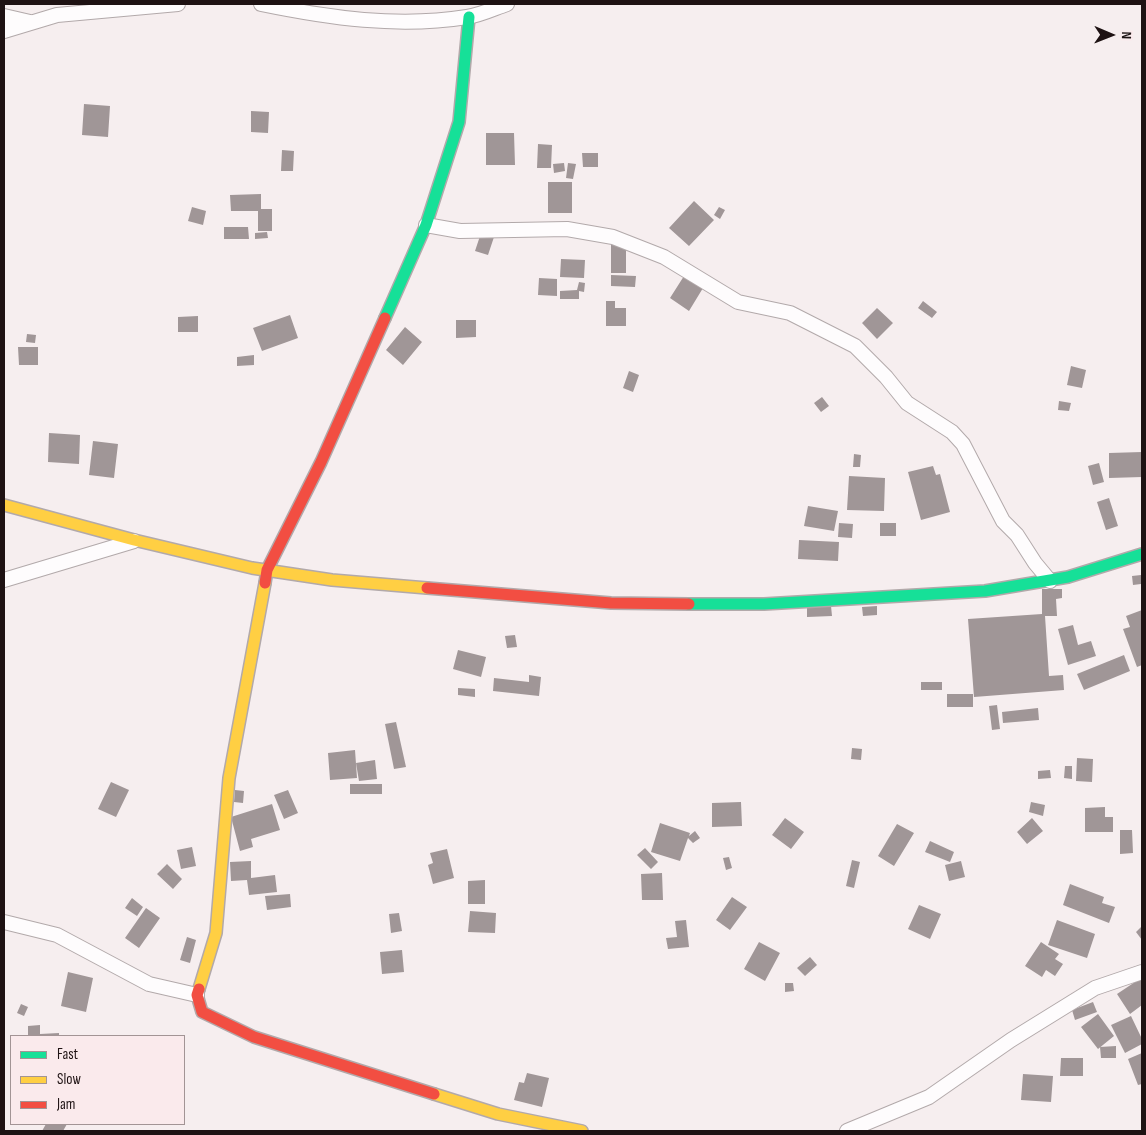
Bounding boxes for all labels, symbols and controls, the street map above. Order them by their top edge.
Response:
north arrow [1086,10,1136,60]
text: N [1118,31,1135,39]
legend [10,1035,185,1125]
text: Fast [57,1045,78,1064]
text: Slow [57,1070,81,1089]
text: Jam [57,1095,75,1114]

